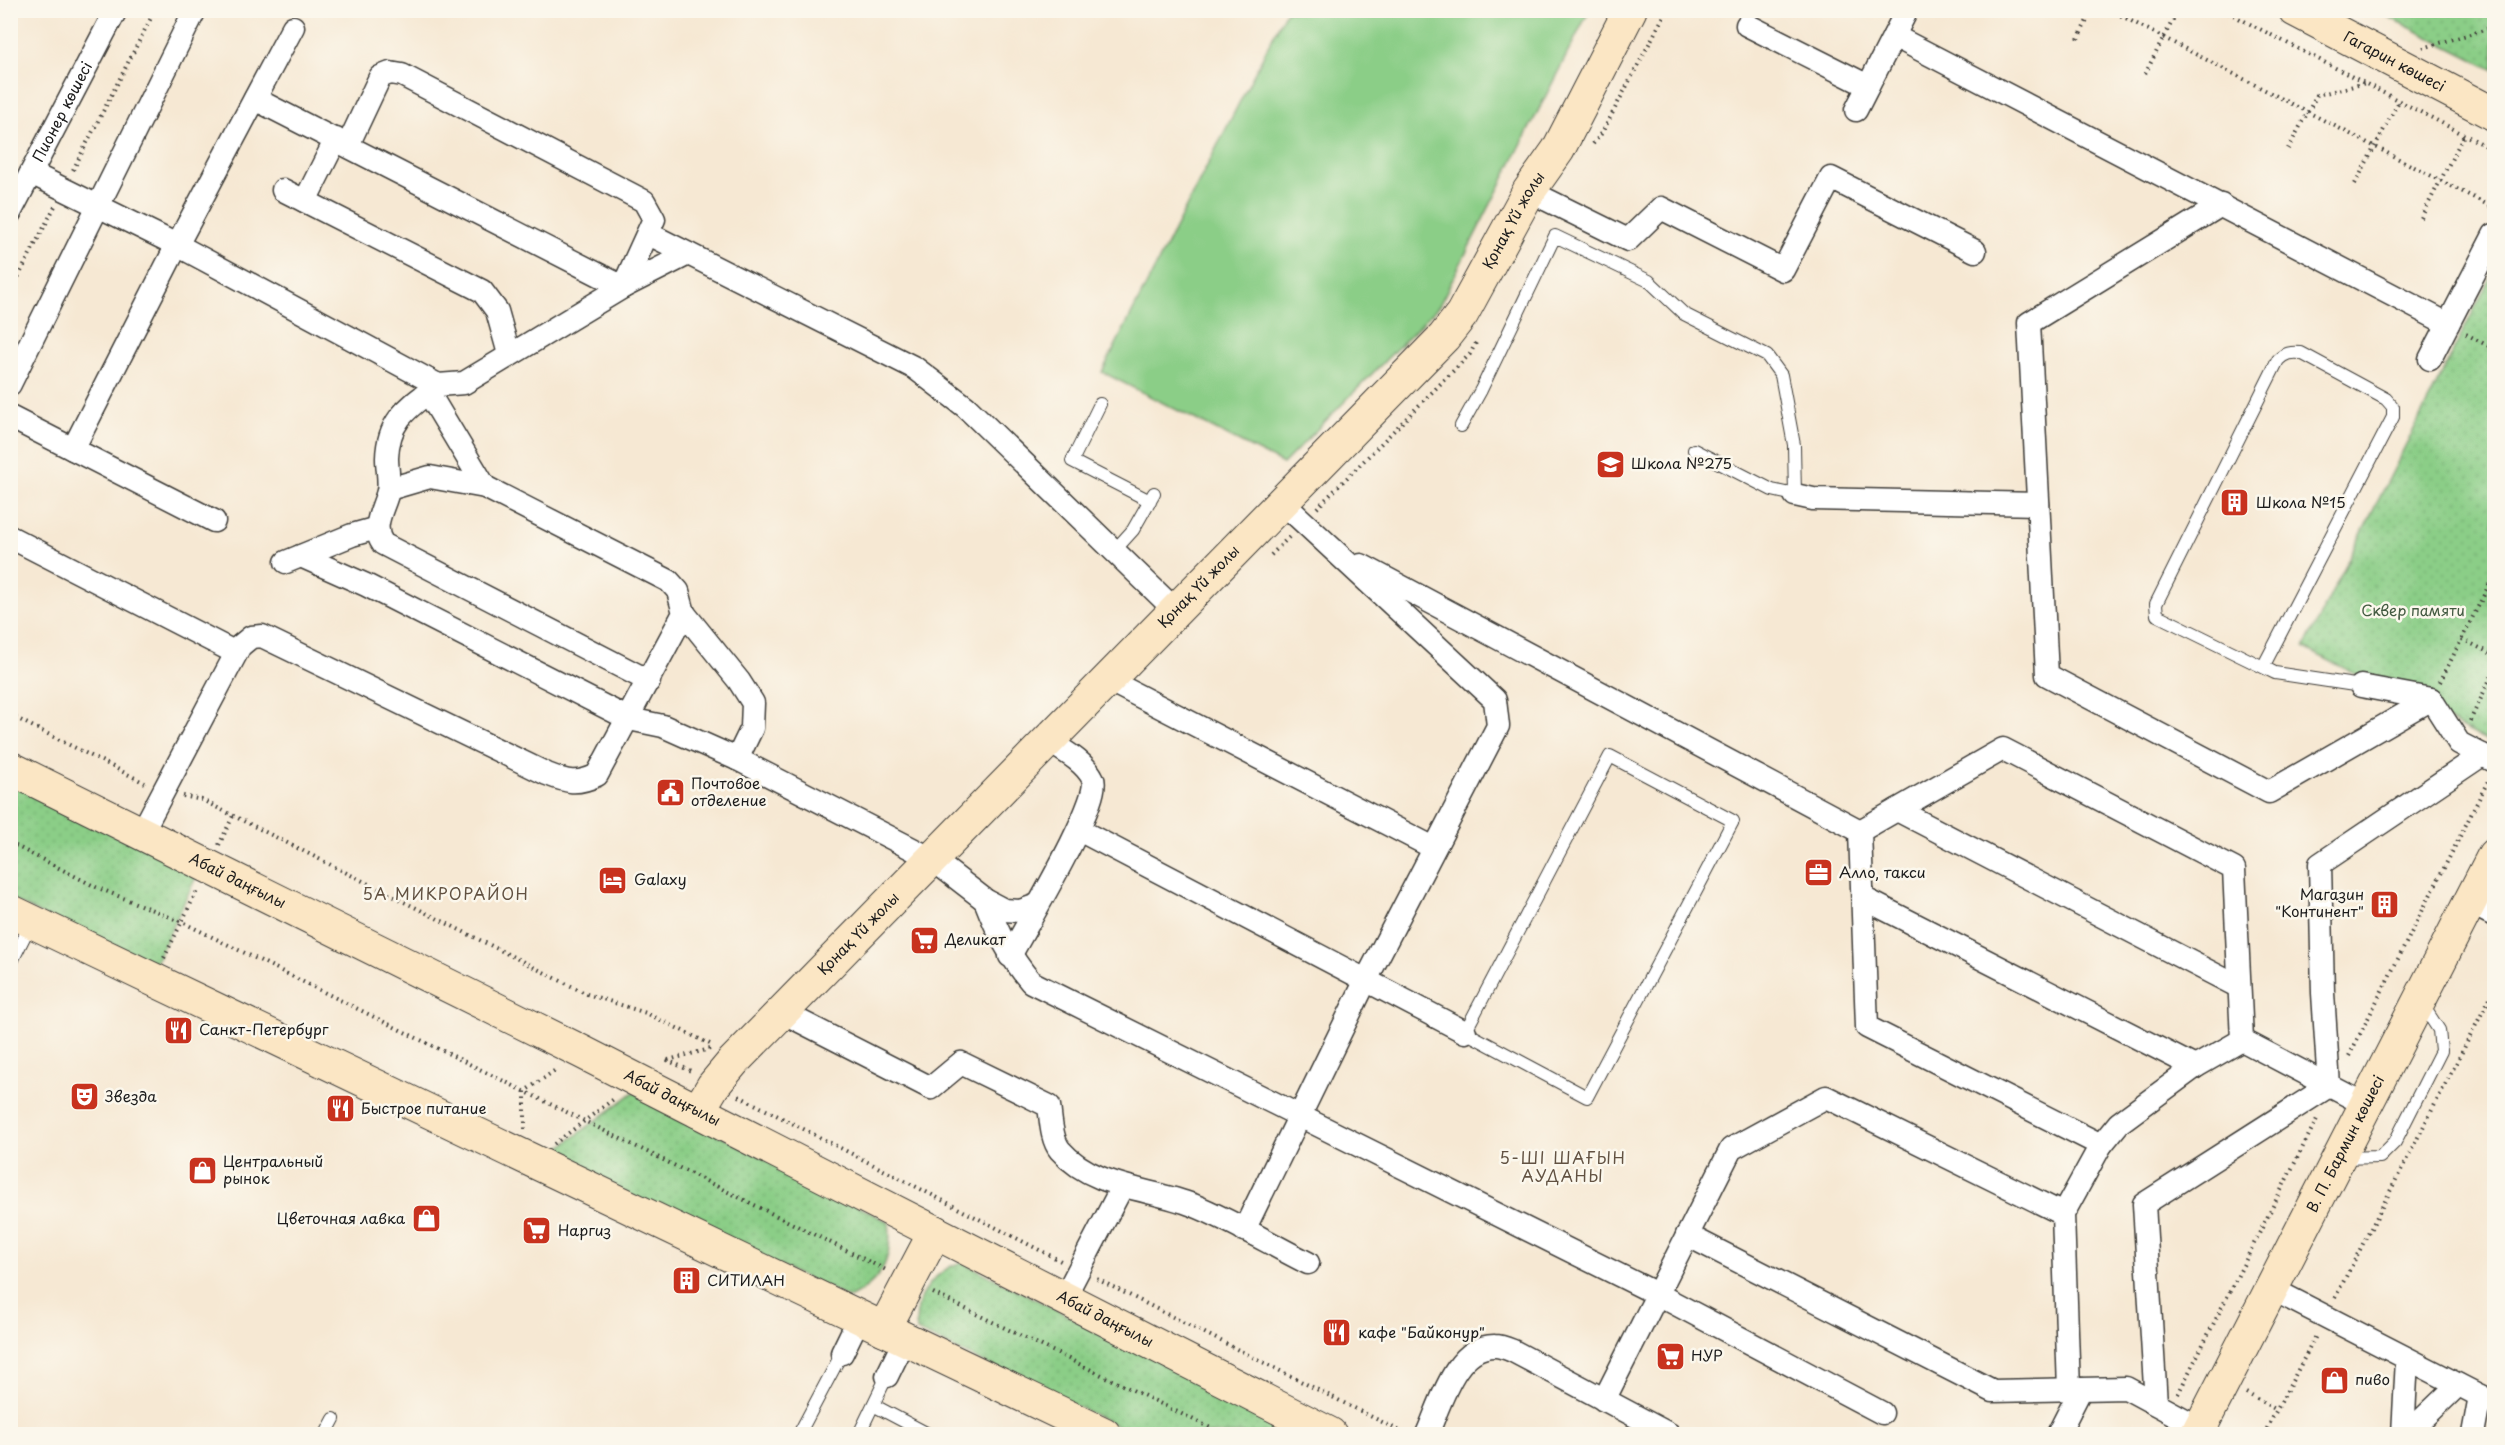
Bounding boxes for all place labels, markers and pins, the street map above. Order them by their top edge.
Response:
school or university icon: Школа №275 [1594,448,1626,480]
place label: Школа №275 [1631,451,1732,474]
building icon: Школа №15 [2219,487,2251,519]
place label: Школа №15 [2256,490,2346,513]
place label: Почтовое отделение [691,771,767,811]
public building icon: Почтовое отделение [654,777,686,809]
office icon: Алло, такси [1802,857,1834,889]
place label: Алло, такси [1839,860,1926,883]
hotel icon: Galaxy [597,864,629,896]
place label: Galaxy [634,867,687,890]
place label: Магазин "Континент" [2275,882,2364,922]
building icon: Магазин "Континент" [2369,888,2401,920]
supermarket icon: Деликат [908,924,940,956]
place label: Деликат [944,927,1006,950]
restaurant icon: Санкт-Петербург [162,1014,194,1046]
place label: Санкт-Петербург [199,1017,329,1040]
theatre icon: Звезда [68,1081,100,1113]
place label: Звезда [105,1084,157,1107]
restaurant icon: Быстрое питание [324,1093,356,1125]
place label: Быстрое питание [361,1096,486,1119]
place label: Центральный рынок [223,1149,323,1189]
shop icon: Центральный рынок [186,1155,218,1187]
shop icon: Цветочная лавка [410,1203,442,1235]
place label: Цветочная лавка [277,1206,406,1229]
supermarket icon: Наргиз [521,1215,553,1247]
place label: Наргиз [558,1218,611,1241]
building icon: СИТИЛАН [670,1265,702,1297]
place label: СИТИЛАН [707,1268,785,1291]
restaurant icon: кафе "Байконур" [1321,1317,1353,1349]
place label: кафе "Байконур" [1358,1320,1485,1343]
supermarket icon: НУР [1654,1340,1686,1372]
place label: НУР [1691,1343,1723,1366]
shop icon: пиво [2318,1364,2350,1396]
place label: пиво [2355,1367,2390,1390]

